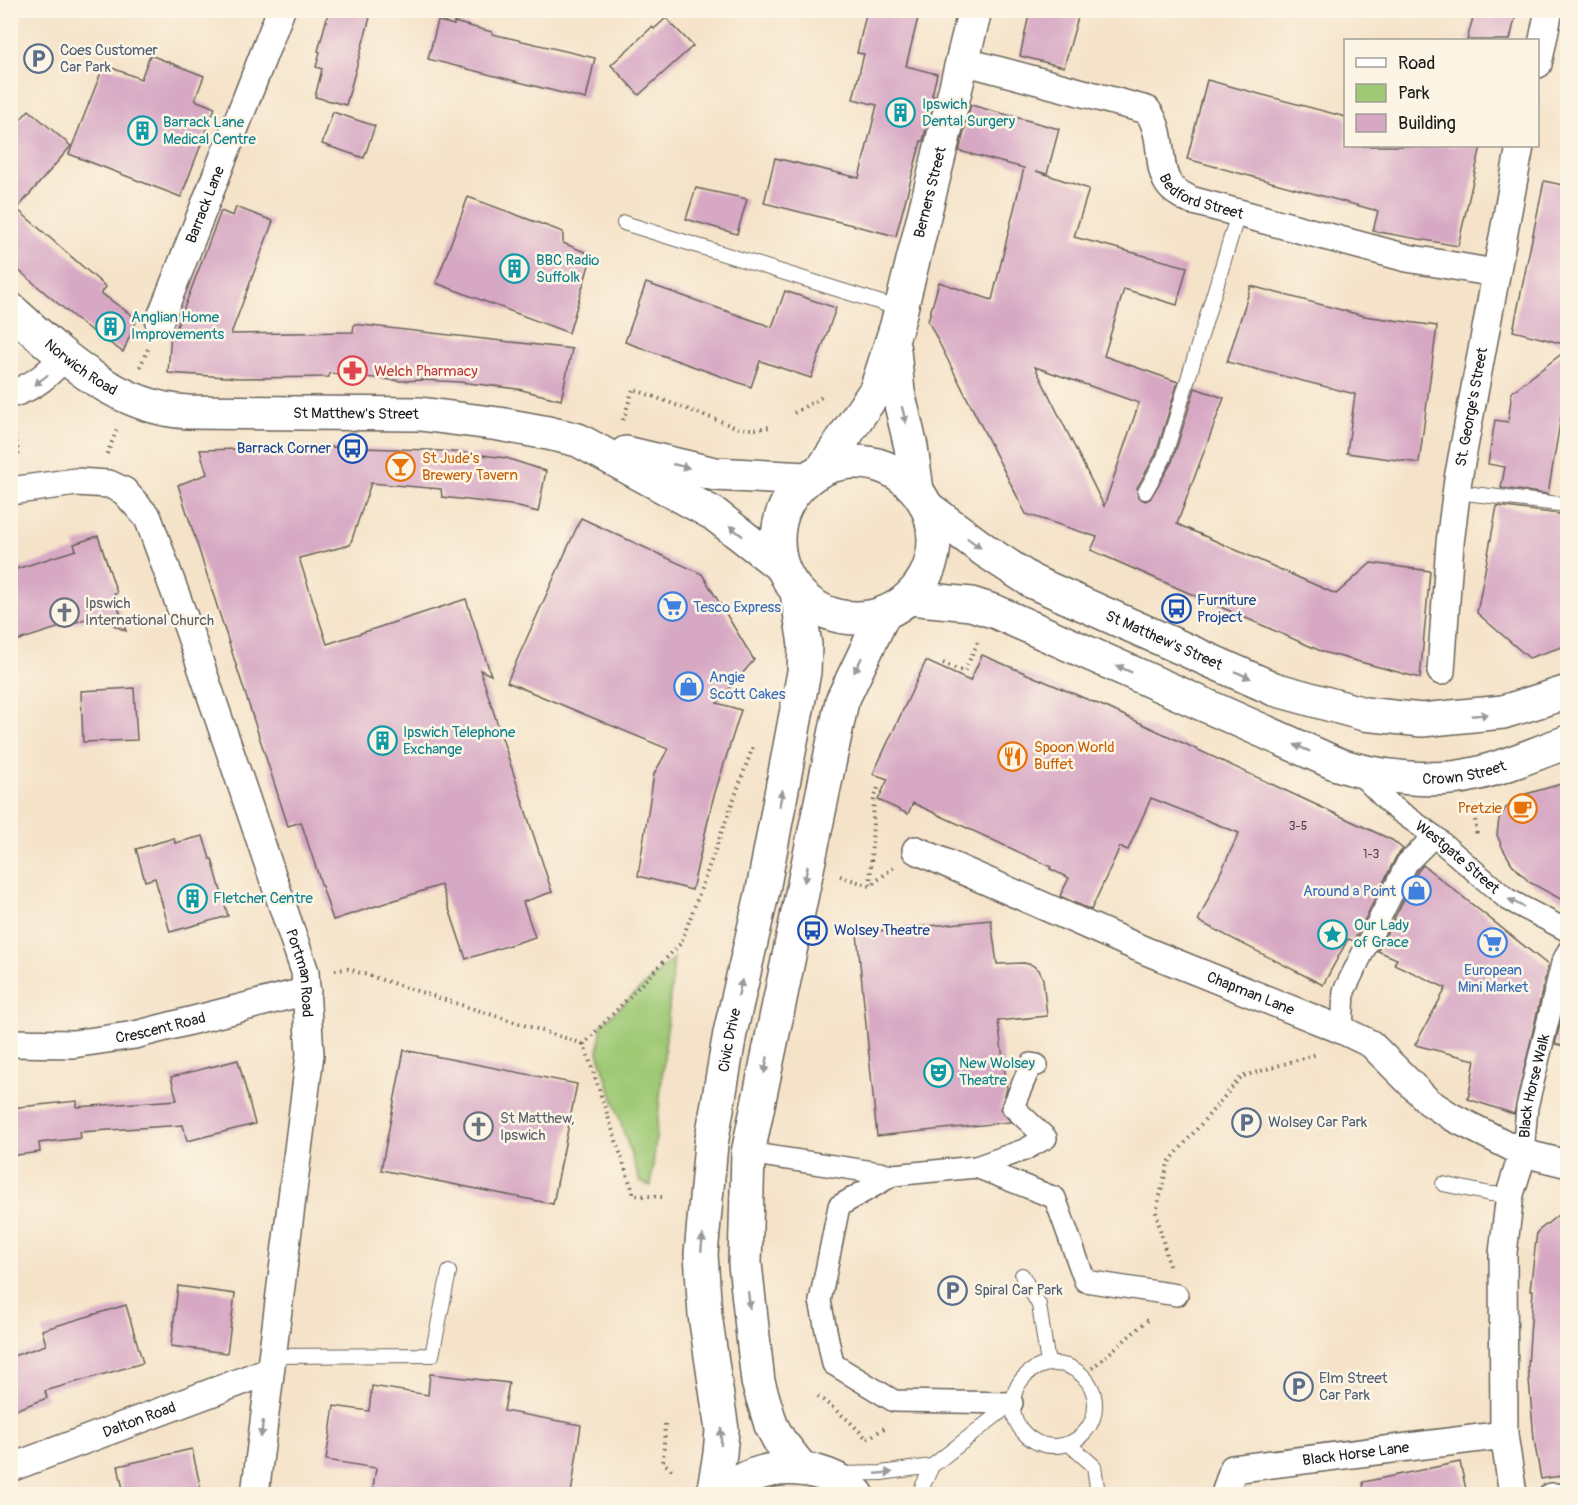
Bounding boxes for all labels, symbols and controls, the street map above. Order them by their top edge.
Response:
legend [1344,39,1539,147]
place label: Coes Customer Car Park [60,41,159,77]
parking icon: Coes Customer Car Park [23,43,55,75]
text: Road [1398,52,1435,75]
text: Park [1398,82,1430,105]
place label: Ipswich Dental Surgery [922,95,1016,131]
building icon: Ipswich Dental Surgery [885,97,917,129]
text: Building [1398,112,1456,135]
place label: Barrack Lane Medical Centre [163,113,256,149]
building icon: Barrack Lane Medical Centre [126,115,158,147]
street label: Berners Street [909,144,951,240]
street label: Barrack Lane [181,163,229,246]
street label: Bedford Street [1155,171,1247,224]
place label: BBC Radio Suffolk [536,251,599,287]
building icon: BBC Radio Suffolk [499,253,531,285]
place label: Anglian Home Improvements [131,308,225,344]
building icon: Anglian Home Improvements [94,310,126,342]
street label: Norwich Road [41,335,121,400]
street label: St. George's Street [1451,345,1492,468]
pharmacy icon: Welch Pharmacy [337,355,369,387]
place label: Welch Pharmacy [374,362,478,381]
one-way arrow [33,373,48,385]
street label: St Matthew's Street [293,403,420,423]
one-way arrow [899,405,909,424]
bus stop icon: Barrack Corner [336,432,368,464]
place label: Barrack Corner [237,439,332,458]
place label: St Jude's Brewery Tavern [422,449,518,485]
bar icon: St Jude's Brewery Tavern [385,451,417,483]
one-way arrow [672,462,691,471]
one-way arrow [729,525,744,537]
one-way arrow [966,537,982,549]
supermarket icon: Tesco Express [656,591,688,623]
place label: Furniture Project [1197,591,1257,627]
bus stop icon: Furniture Project [1160,593,1192,625]
place label: Ipswich International Church [85,594,214,630]
church icon: Ipswich International Church [48,596,80,628]
place label: Tesco Express [693,598,781,617]
street label: St Matthew's Street [1103,606,1226,675]
one-way arrow [853,657,863,674]
one-way arrow [1115,663,1133,673]
place label: Angie Scott Cakes [709,668,786,704]
shop icon: Angie Scott Cakes [672,670,704,702]
one-way arrow [1234,671,1251,680]
one-way arrow [1471,710,1490,720]
place label: Ipswich Telephone Exchange [403,723,516,759]
building icon: Ipswich Telephone Exchange [366,725,398,757]
place label: Spoon World Buffet [1034,738,1115,774]
restaurant icon: Spoon World Buffet [997,740,1029,772]
one-way arrow [1293,743,1311,752]
street label: Crown Street [1422,756,1509,788]
one-way arrow [777,788,786,807]
cafe icon: Pretzie [1507,792,1539,824]
place label: Pretzie [1458,799,1503,818]
street label: Westgate Street [1412,816,1504,899]
house number: 3-5 [1289,819,1307,834]
house number: 1-3 [1363,847,1380,862]
one-way arrow [801,865,810,884]
shop icon: Around a Point [1401,875,1433,907]
building icon: Fletcher Centre [176,882,208,914]
place label: Around a Point [1303,882,1397,901]
place label: Fletcher Centre [213,889,313,908]
one-way arrow [1507,898,1524,908]
bus stop icon: Wolsey Theatre [797,914,829,946]
place label: Our Lady of Grace [1354,916,1409,952]
place icon: Our Lady of Grace [1317,918,1349,950]
place label: Wolsey Theatre [834,921,931,940]
street label: Portman Road [282,926,317,1018]
supermarket icon: European Mini Market [1477,927,1509,959]
place label: European Mini Market [1458,961,1529,997]
street label: Chapman Lane [1204,967,1298,1020]
one-way arrow [736,979,746,998]
street label: Civic Drive [714,1006,745,1074]
street label: Crescent Road [114,1008,207,1047]
street label: Black Horse Walk [1515,1031,1554,1139]
place label: New Wolsey Theatre [959,1054,1035,1090]
one-way arrow [761,1056,770,1075]
theatre icon: New Wolsey Theatre [922,1056,954,1088]
parking icon: Wolsey Car Park [1231,1106,1263,1138]
place label: St Matthew, Ipswich [500,1109,574,1145]
church icon: St Matthew, Ipswich [463,1111,495,1143]
place label: Wolsey Car Park [1268,1113,1368,1132]
one-way arrow [697,1234,707,1253]
parking icon: Spiral Car Park [937,1274,969,1306]
place label: Spiral Car Park [974,1281,1064,1300]
one-way arrow [744,1291,754,1310]
place label: Elm Street Car Park [1319,1369,1389,1405]
parking icon: Elm Street Car Park [1282,1371,1314,1403]
street label: Dalton Road [100,1397,179,1442]
one-way arrow [258,1419,267,1438]
one-way arrow [716,1427,726,1446]
street label: Black Horse Lane [1301,1437,1411,1470]
one-way arrow [875,1468,894,1478]

